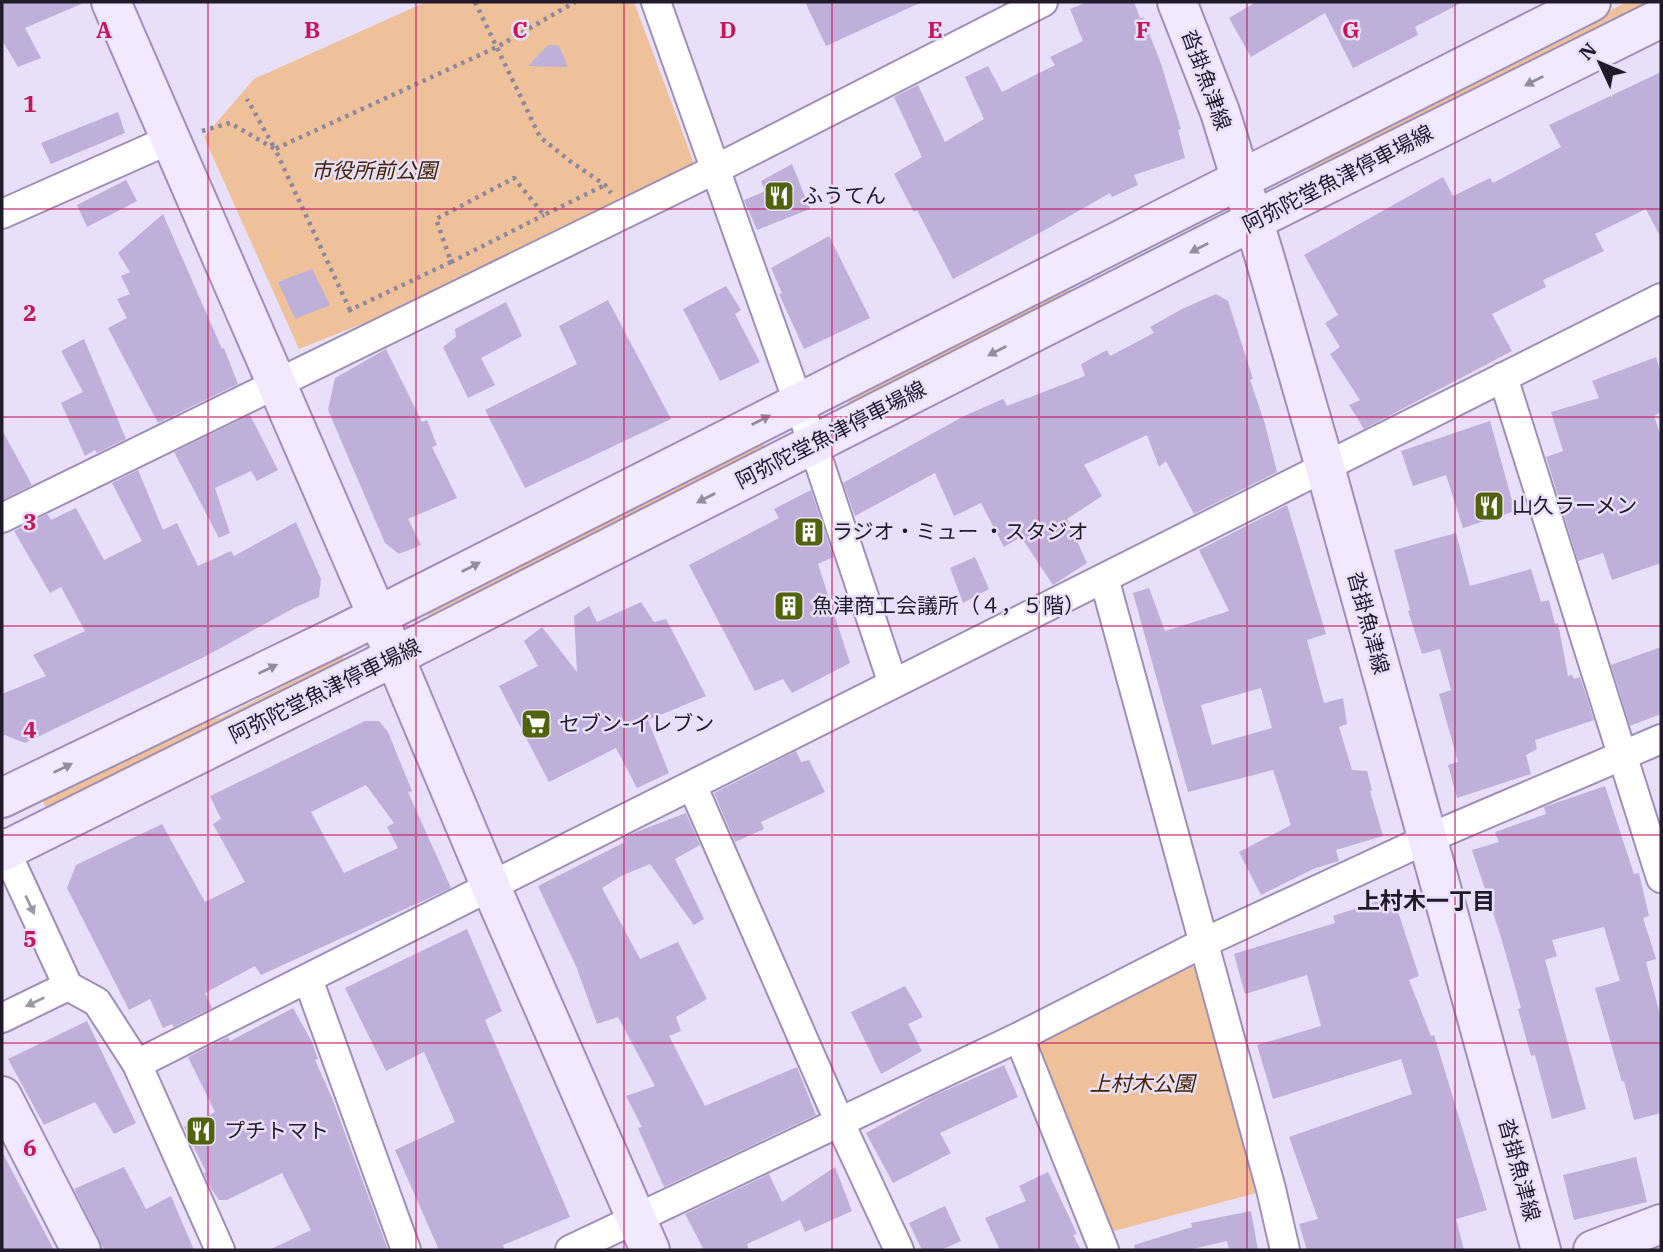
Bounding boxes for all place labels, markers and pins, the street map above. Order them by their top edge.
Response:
restaurant icon: ふうてん [762,179,796,213]
place label: ふうてん [802,181,886,209]
restaurant icon: 山久ラーメン [1472,489,1506,523]
place label: 山久ラーメン [1512,491,1637,519]
building icon: ラジオ・ミュー ・スタジオ [792,515,826,549]
place label: ラジオ・ミュー ・スタジオ [832,517,1088,545]
building icon: 魚津商工会議所（４，５階） [772,589,806,623]
place label: 魚津商工会議所（４，５階） [812,591,1085,619]
supermarket icon: セブン-イレブン [519,707,553,741]
place label: セブン-イレブン [559,709,714,737]
restaurant icon: プチトマト [184,1114,218,1148]
place label: プチトマト [224,1116,329,1144]

